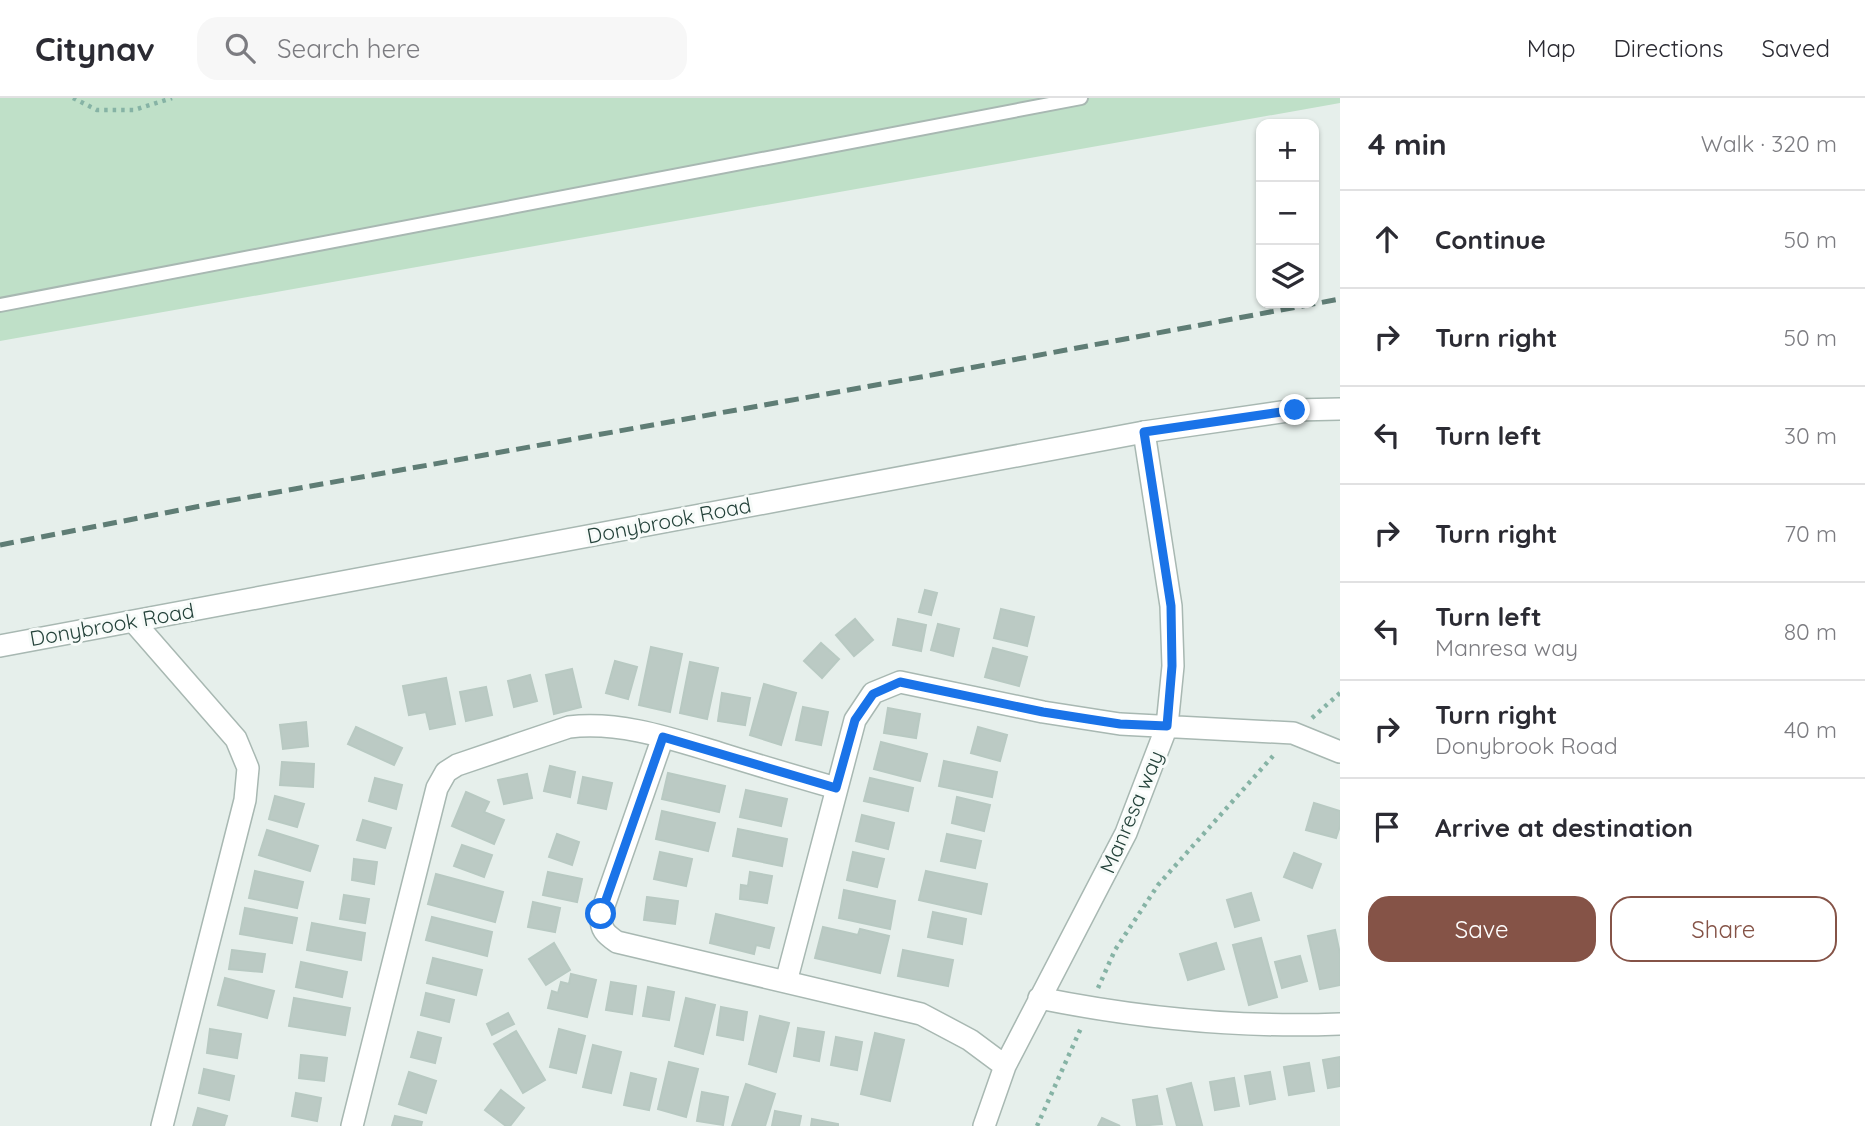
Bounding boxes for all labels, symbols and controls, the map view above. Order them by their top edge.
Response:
search box [197,17,687,80]
text: Citynav [35,28,155,69]
icon: search [221,29,259,67]
text: Search here [277,32,420,65]
text: Map [1527,33,1576,63]
text: Directions [1614,33,1724,63]
text: Saved [1762,33,1830,63]
map controls [1256,119,1319,308]
button: + [1256,119,1319,182]
text: 4 min [1368,125,1447,163]
text: Walk · 320 m [1701,129,1837,158]
button: − [1256,182,1319,245]
icon: ahead [1368,220,1406,258]
text: Continue [1435,223,1546,256]
text: 50 m [1784,225,1837,254]
button: layers [1256,245,1319,308]
icon: right [1368,318,1406,356]
text: Turn right [1435,321,1557,354]
text: 50 m [1784,323,1837,352]
route end [1279,394,1310,425]
icon: left [1368,416,1406,454]
text: Turn left [1435,419,1542,452]
text: 30 m [1784,421,1837,450]
street label: Donybrook Road [585,491,753,549]
icon: right [1368,514,1406,552]
text: Turn right [1435,517,1557,550]
text: 70 m [1784,519,1837,548]
street label: Donybrook Road [27,597,196,651]
text: Turn left [1435,600,1542,633]
icon: left [1368,612,1406,650]
text: 80 m [1784,617,1837,646]
text: Manresa way [1435,633,1578,662]
text: Turn right [1435,698,1557,731]
icon: right [1368,710,1406,748]
text: 40 m [1784,715,1837,744]
text: Donybrook Road [1435,731,1618,760]
street label: Manresa way [1094,746,1169,877]
icon: arrive [1368,808,1406,846]
text: Arrive at destination [1435,811,1693,844]
button: Save [1368,896,1596,962]
button: Share [1610,896,1837,962]
route start [585,898,616,929]

